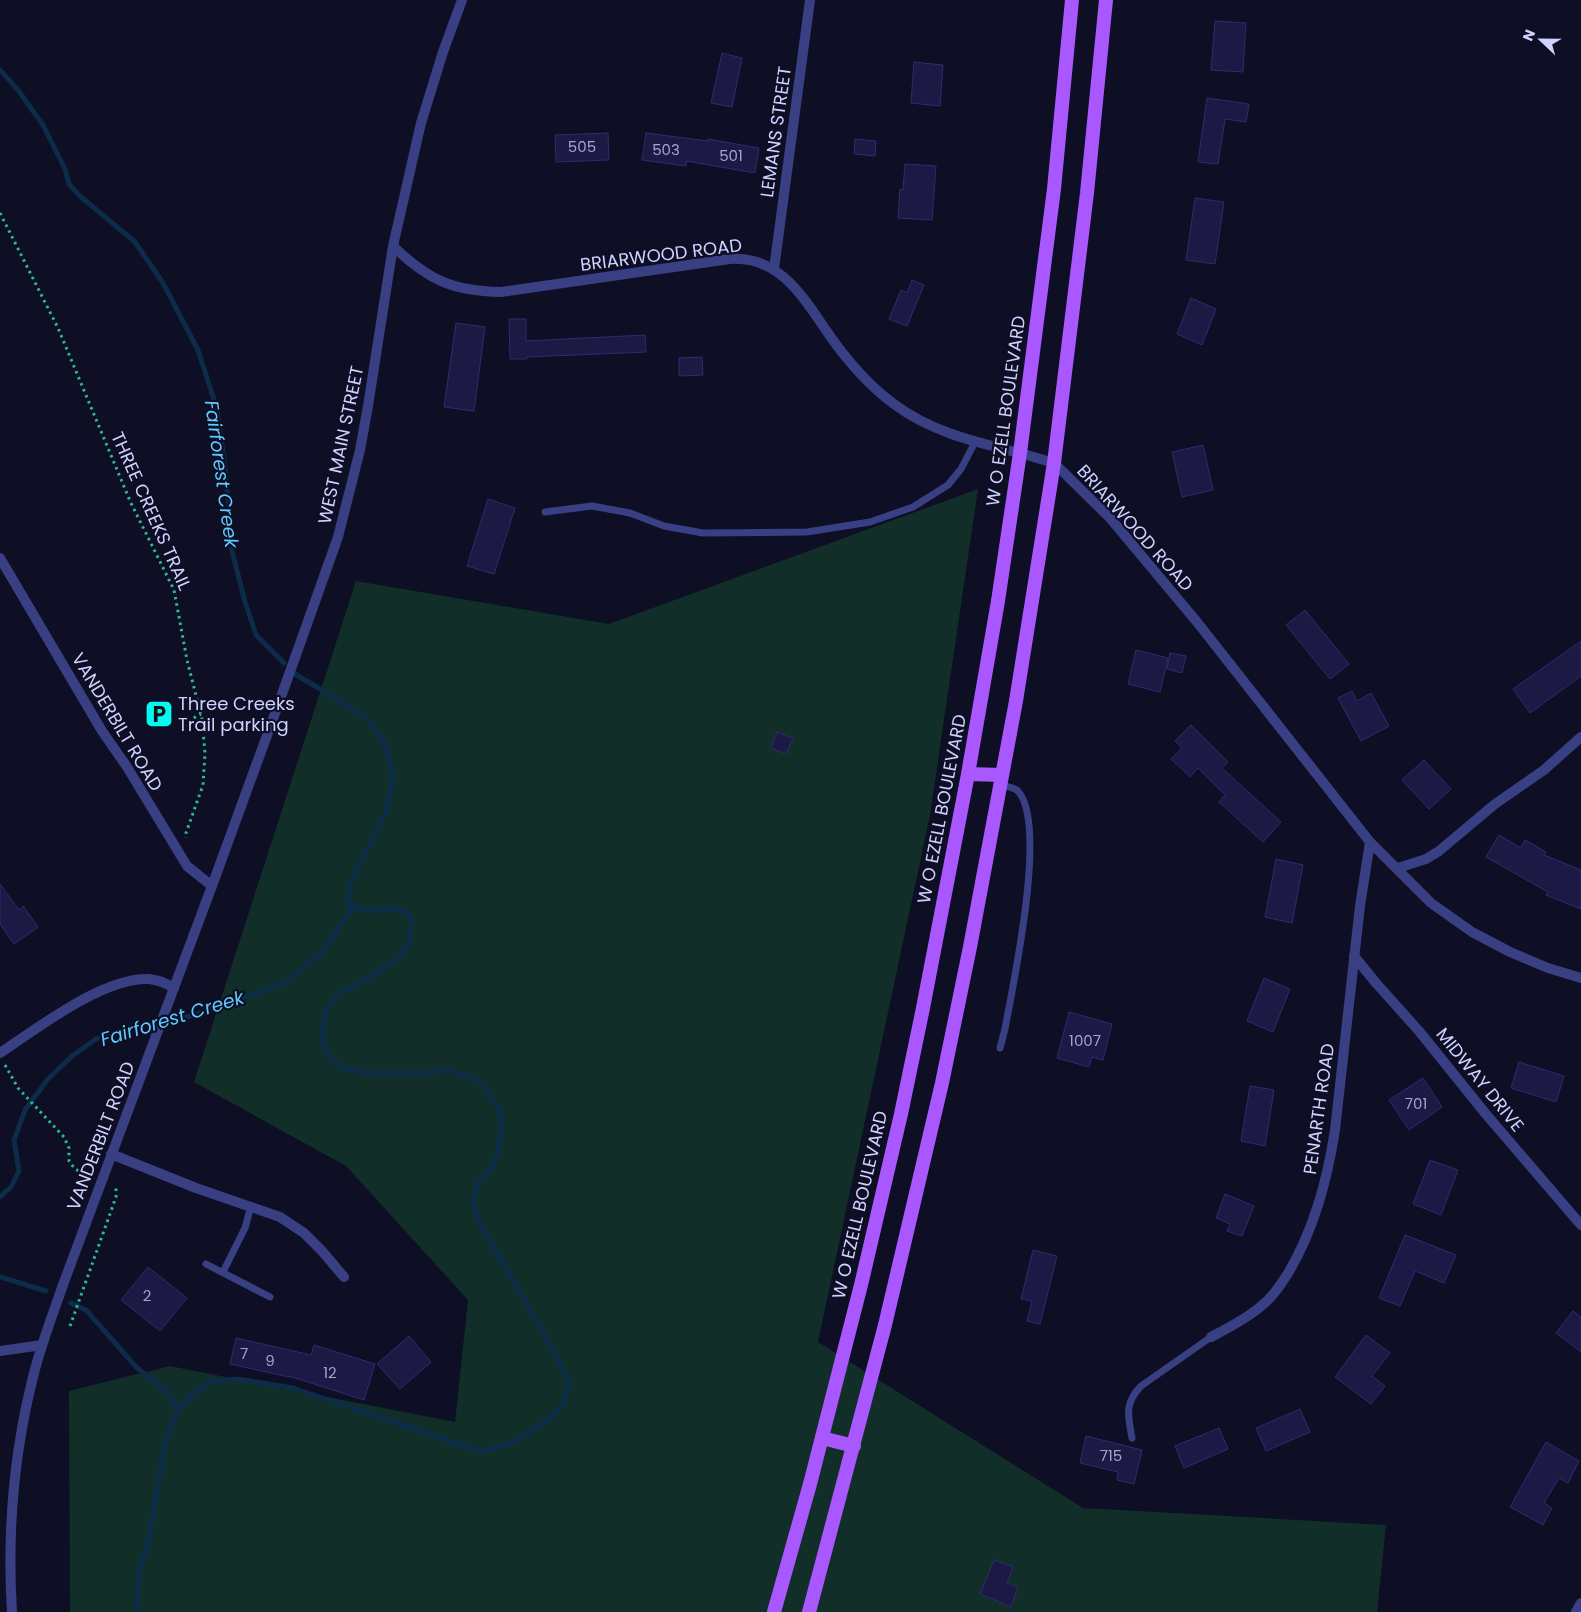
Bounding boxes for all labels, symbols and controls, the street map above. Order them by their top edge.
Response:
north arrow [1516,15,1566,65]
text: N [1518,27,1540,44]
street label: LEMANS STREET [754,65,797,199]
house number: 505 [568,136,596,157]
house number: 503 [652,139,680,160]
house number: 501 [719,145,743,166]
street label: BRIARWOOD ROAD [579,232,743,277]
street label: W O EZELL BOULEVARD [980,314,1031,508]
street label: WEST MAIN STREET [312,363,370,526]
water label: Fairforest Creek [198,398,245,551]
street label: THREE CREEKS TRAIL [105,428,198,594]
street label: BRIARWOOD ROAD [1072,459,1199,597]
street label: VANDERBILT ROAD [66,648,169,796]
place label: Three Creeks Trail parking [178,691,295,737]
parking icon: Three Creeks Trail parking [144,699,174,729]
street label: W O EZELL BOULEVARD [911,712,972,906]
water label: Fairforest Creek [97,983,249,1053]
street label: MIDWAY DRIVE [1431,1022,1530,1137]
house number: 1007 [1069,1030,1101,1051]
street label: PENARTH ROAD [1297,1042,1340,1176]
street label: VANDERBILT ROAD [61,1058,140,1214]
house number: 701 [1405,1093,1427,1114]
street label: W O EZELL BOULEVARD [826,1108,893,1301]
house number: 2 [143,1285,151,1306]
house number: 7 [240,1343,248,1364]
house number: 9 [265,1350,275,1371]
house number: 12 [323,1362,337,1383]
house number: 715 [1100,1445,1122,1466]

